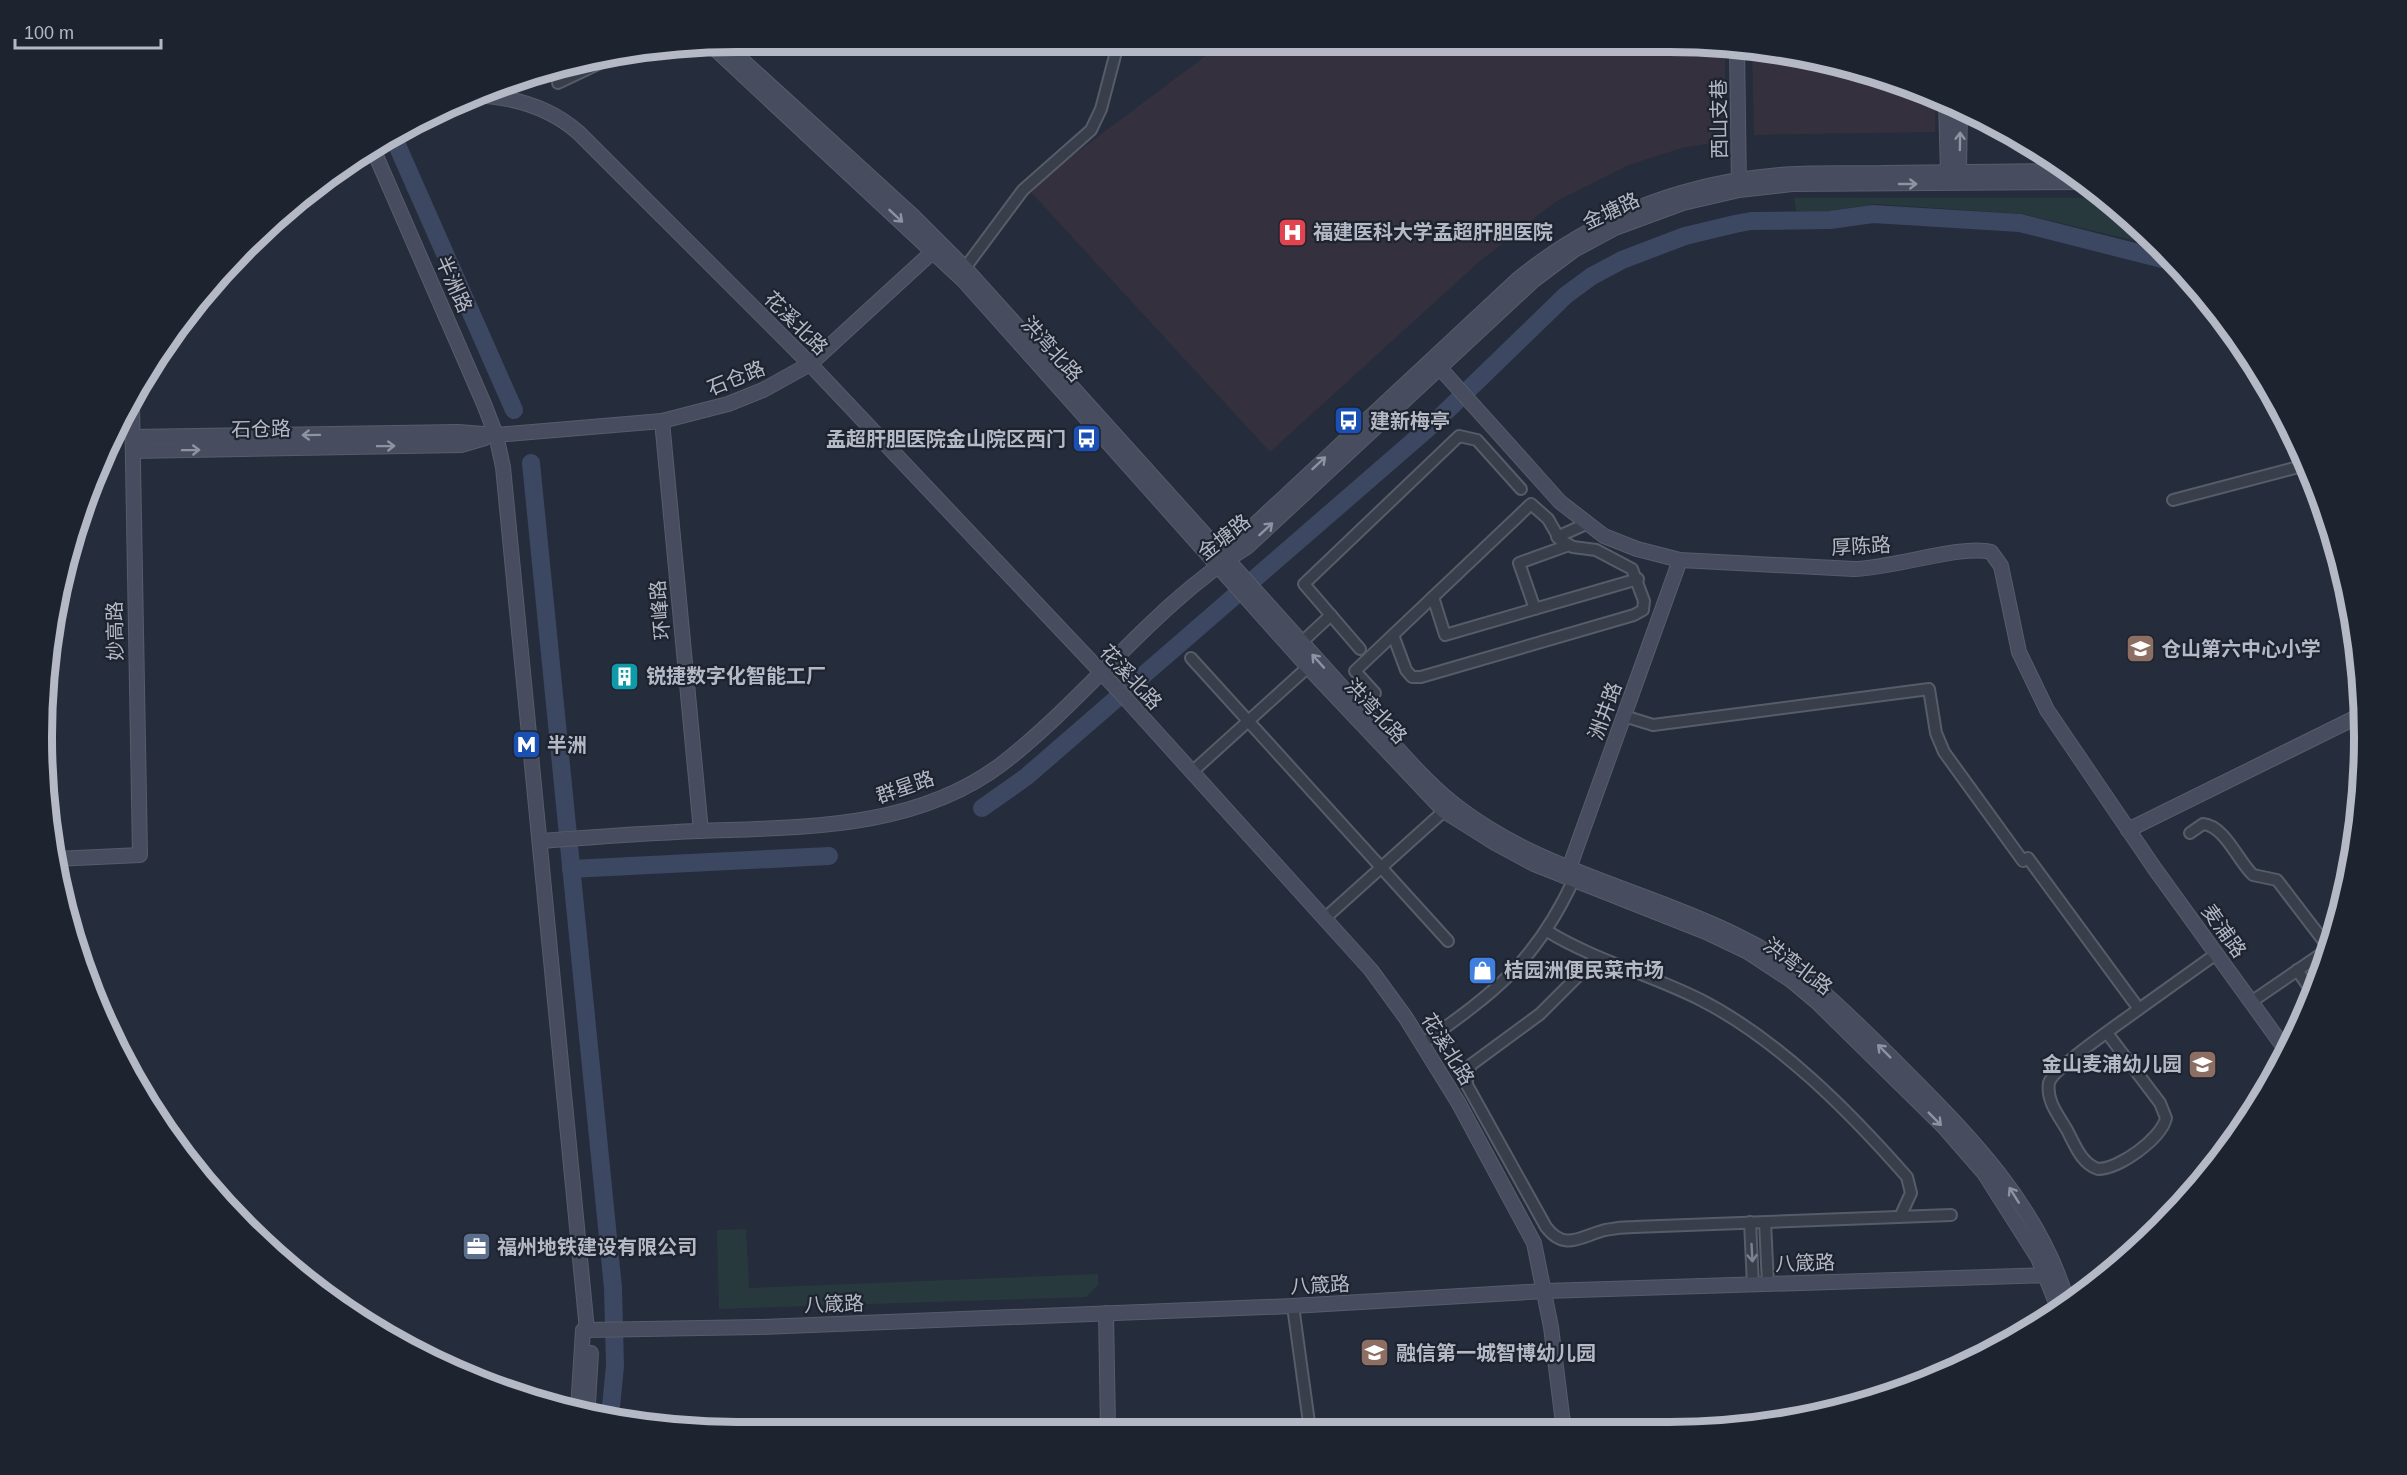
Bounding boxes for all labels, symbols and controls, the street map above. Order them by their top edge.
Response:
scale bar [15,12,160,50]
text: 100 m [24,23,74,43]
street label: 西山支巷 [1707,79,1731,159]
one-way arrow [1954,131,1966,151]
one-way arrow [1898,178,1918,190]
street label: 金塘路 [1579,188,1643,234]
one-way arrow [888,208,903,222]
hospital icon: 福建医科大学孟超肝胆医院 [1276,216,1308,248]
place label: 福建医科大学孟超肝胆医院 [1313,221,1553,243]
street label: 半洲路 [432,252,476,316]
street label: 花溪北路 [760,287,832,359]
street label: 洪湾北路 [1017,312,1087,386]
street label: 石仓路 [704,357,768,399]
bus stop icon: 建新梅亭 [1333,405,1365,437]
place label: 建新梅亭 [1370,410,1450,432]
street label: 石仓路 [231,417,291,441]
bus stop icon: 孟超肝胆医院金山院区西门 [1071,423,1103,455]
place label: 孟超肝胆医院金山院区西门 [826,428,1066,450]
one-way arrow [302,429,322,440]
one-way arrow [376,441,396,452]
one-way arrow [181,444,201,456]
one-way arrow [1312,456,1327,470]
street label: 金塘路 [1194,510,1254,564]
one-way arrow [1258,522,1273,536]
street label: 厚陈路 [1830,533,1892,559]
street label: 环峰路 [646,579,674,641]
street label: 妙高路 [103,601,127,661]
school or university icon: 仓山第六中心小学 [2124,633,2156,665]
place label: 仓山第六中心小学 [2161,638,2321,660]
street label: 花溪北路 [1096,640,1166,714]
one-way arrow [1312,653,1325,669]
building icon: 锐捷数字化智能工厂 [609,660,641,692]
place label: 锐捷数字化智能工厂 [646,665,826,687]
street label: 洪湾北路 [1341,674,1411,748]
street label: 洲井路 [1584,679,1626,743]
metro station icon: 半洲 [510,729,542,761]
place label: 半洲 [547,734,587,756]
street label: 群星路 [873,767,937,807]
street label: 麦浦路 [2197,900,2251,962]
street label: 洪湾北路 [1759,933,1837,999]
shop icon: 桔园洲便民菜市场 [1467,954,1499,986]
place label: 桔园洲便民菜市场 [1504,959,1664,981]
street label: 花溪北路 [1417,1009,1479,1089]
one-way arrow [1877,1043,1892,1058]
school or university icon: 金山麦浦幼儿园 [2187,1048,2219,1080]
place label: 金山麦浦幼儿园 [2042,1053,2182,1075]
one-way arrow [1928,1111,1942,1126]
one-way arrow [2008,1187,2020,1204]
office icon: 福州地铁建设有限公司 [460,1231,492,1263]
place label: 福州地铁建设有限公司 [497,1236,697,1258]
one-way arrow [1746,1243,1757,1263]
street label: 八箴路 [1775,1251,1835,1275]
street label: 八箴路 [1289,1272,1351,1298]
street label: 八箴路 [804,1292,864,1316]
school or university icon: 融信第一城智博幼儿园 [1359,1337,1391,1369]
place label: 融信第一城智博幼儿园 [1396,1342,1596,1364]

